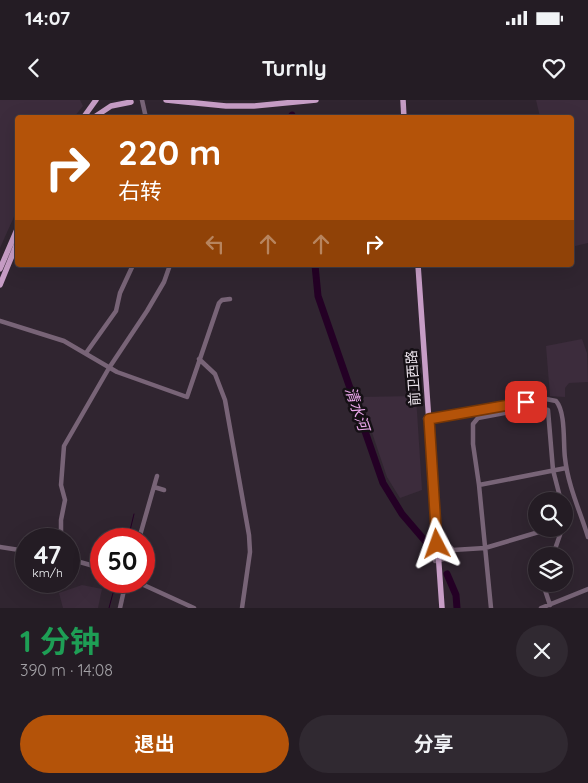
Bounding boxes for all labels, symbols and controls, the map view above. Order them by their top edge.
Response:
text: 14:07 [25,6,70,30]
icon: back [20,54,48,82]
text: Turnly [261,54,327,82]
icon: heart [540,54,568,82]
text: 220 m [118,130,221,174]
icon: right [35,135,100,200]
text: 右转 [118,177,162,205]
icon: left [201,230,229,258]
icon: ahead [254,230,282,258]
icon: ahead [307,230,335,258]
icon: right [360,230,388,258]
street label: 前卫西路 [402,349,424,407]
pin [505,381,547,423]
water label: 清水河 [341,384,375,436]
icon: arrive [512,388,540,416]
map controls [528,492,573,592]
button: search [528,492,573,537]
position arrow [410,517,462,569]
speed limit sign: 50 [90,528,155,593]
text: 47 [34,539,61,570]
button: layers [528,547,573,592]
text: km/h [32,565,63,580]
text: 1 分钟 [20,622,100,660]
button: close [516,625,568,677]
text: 390 m · 14:08 [20,660,113,680]
button: 退出 [20,715,289,773]
button: 分享 [299,715,568,773]

